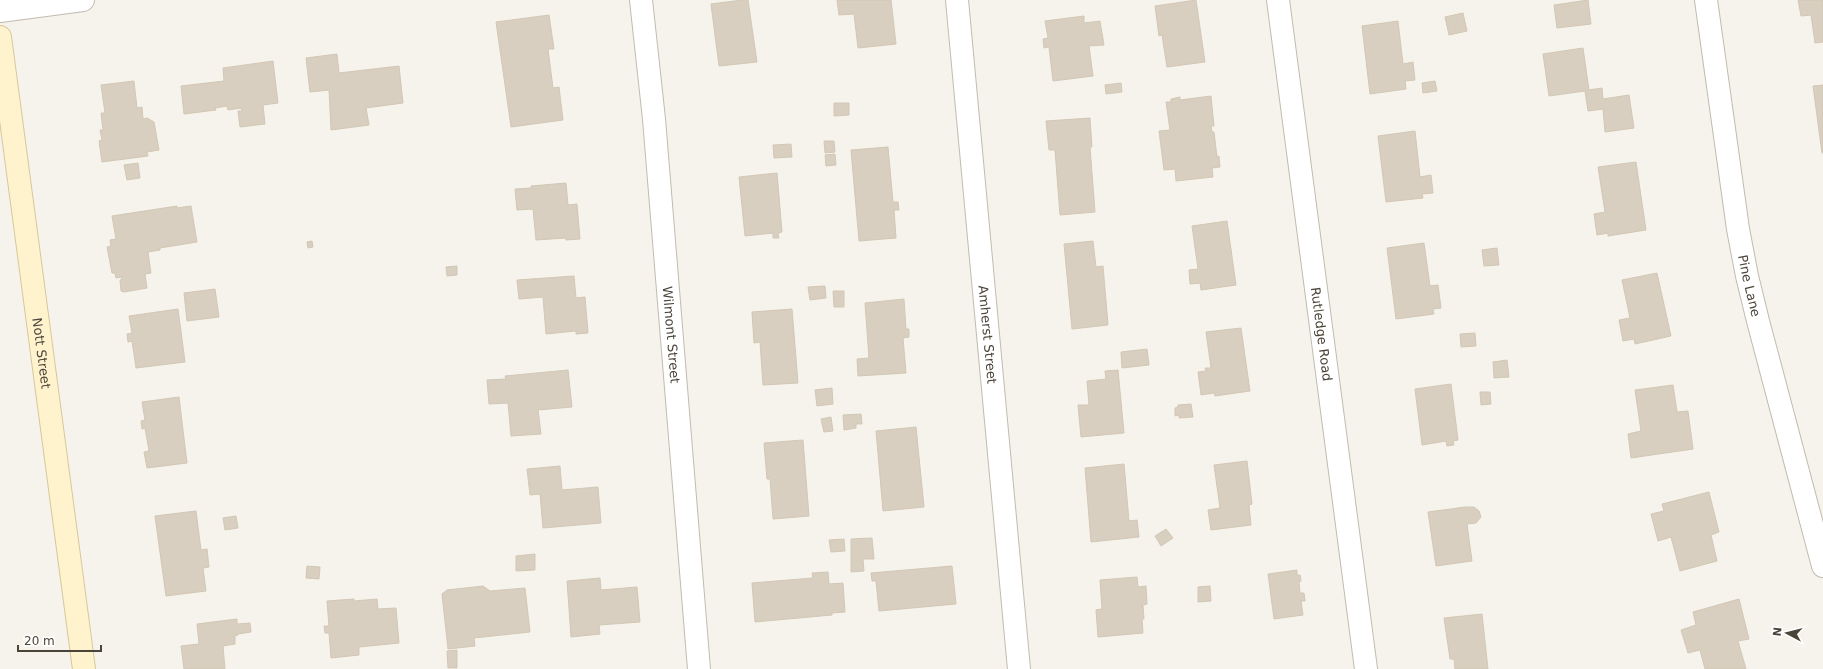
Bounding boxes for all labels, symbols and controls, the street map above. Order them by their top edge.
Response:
street label: Pine Lane [1736,253,1764,318]
street label: Wilmont Street [660,285,683,384]
street label: Amherst Street [976,285,1000,384]
street label: Rutledge Road [1308,286,1336,382]
street label: Nott Street [30,317,54,390]
north arrow [1767,613,1807,653]
text: N [1771,626,1785,637]
scale bar [18,627,101,653]
text: 20 m [24,634,55,648]

